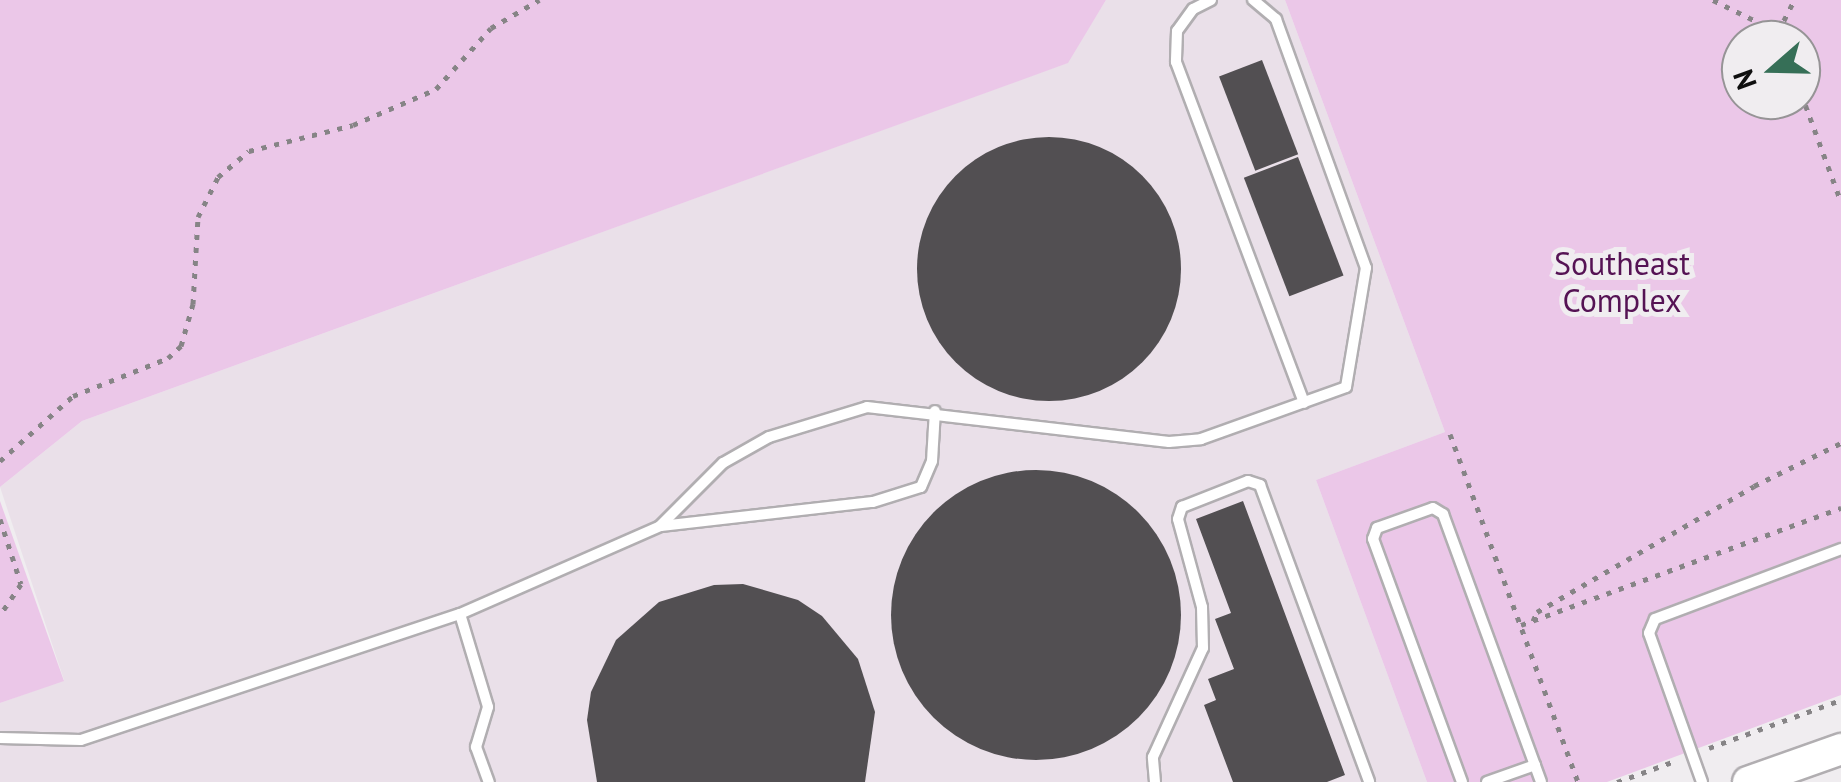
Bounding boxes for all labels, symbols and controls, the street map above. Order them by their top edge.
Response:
north arrow [1721,20,1821,120]
text: N [1724,65,1765,95]
park label: Southeast Complex [1554,245,1690,320]

